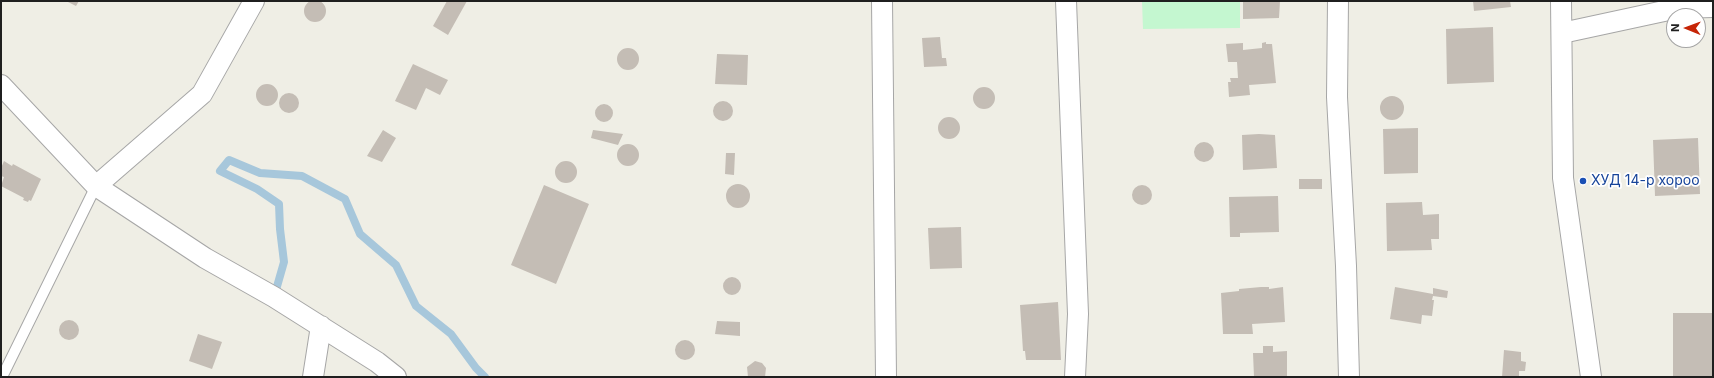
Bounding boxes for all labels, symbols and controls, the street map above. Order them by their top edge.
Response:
north arrow [1666,8,1706,48]
text: N [1668,23,1682,32]
place label: ХУД 14-р хороо [1591,173,1700,189]
marker: ХУД 14-р хороо [1578,176,1588,186]

